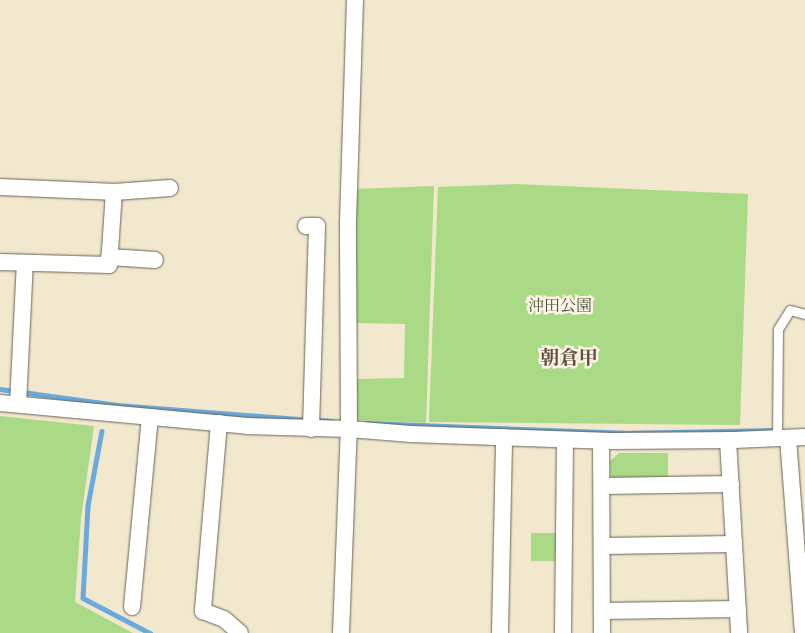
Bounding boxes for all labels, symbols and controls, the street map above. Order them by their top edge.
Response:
park label: 沖田公園 [528,296,592,316]
district label: 朝倉甲 [541,348,597,370]

